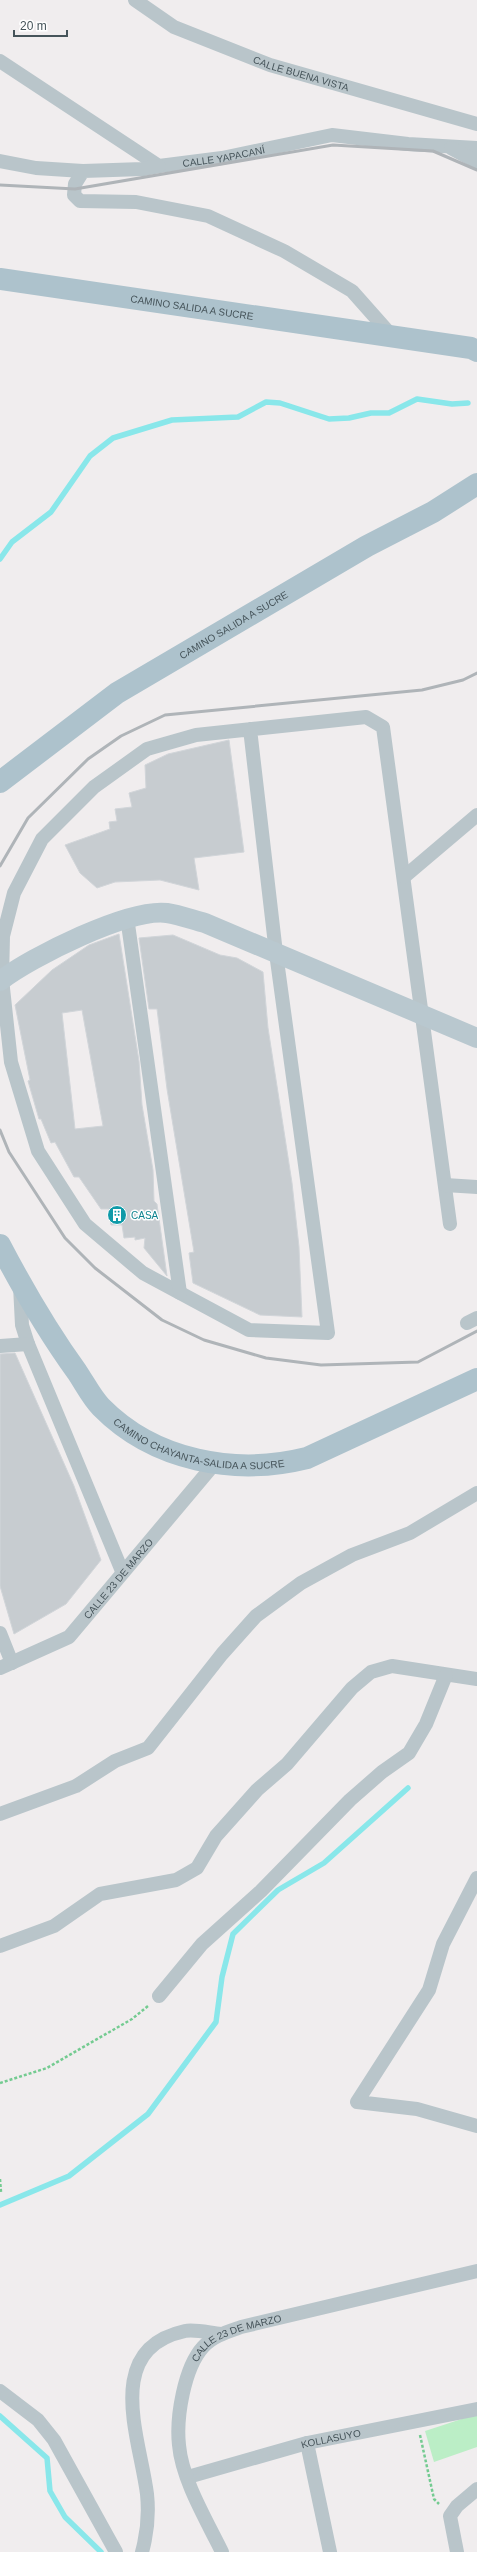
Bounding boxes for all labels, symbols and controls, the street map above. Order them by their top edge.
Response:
scale bar [14,12,67,38]
text: 20 m [20,19,47,33]
street label: CALLE BUENA VISTA [252,53,351,93]
street label: CALLE YAPACANÍ [182,143,266,168]
street label: CAMINO SALIDA A SUCRE [130,293,254,322]
street label: CAMINO SALIDA A SUCRE [177,588,290,661]
building icon: CASA [106,1204,128,1226]
place label: CASA [131,1210,159,1221]
street label: CAMINO CHAYANTA-SALIDA A SUCRE [112,1416,285,1471]
street label: CALLE 23 DE MARZO [81,1536,155,1621]
street label: CALLE 23 DE MARZO [189,2312,283,2363]
street label: KOLLASUYO [300,2427,362,2450]

